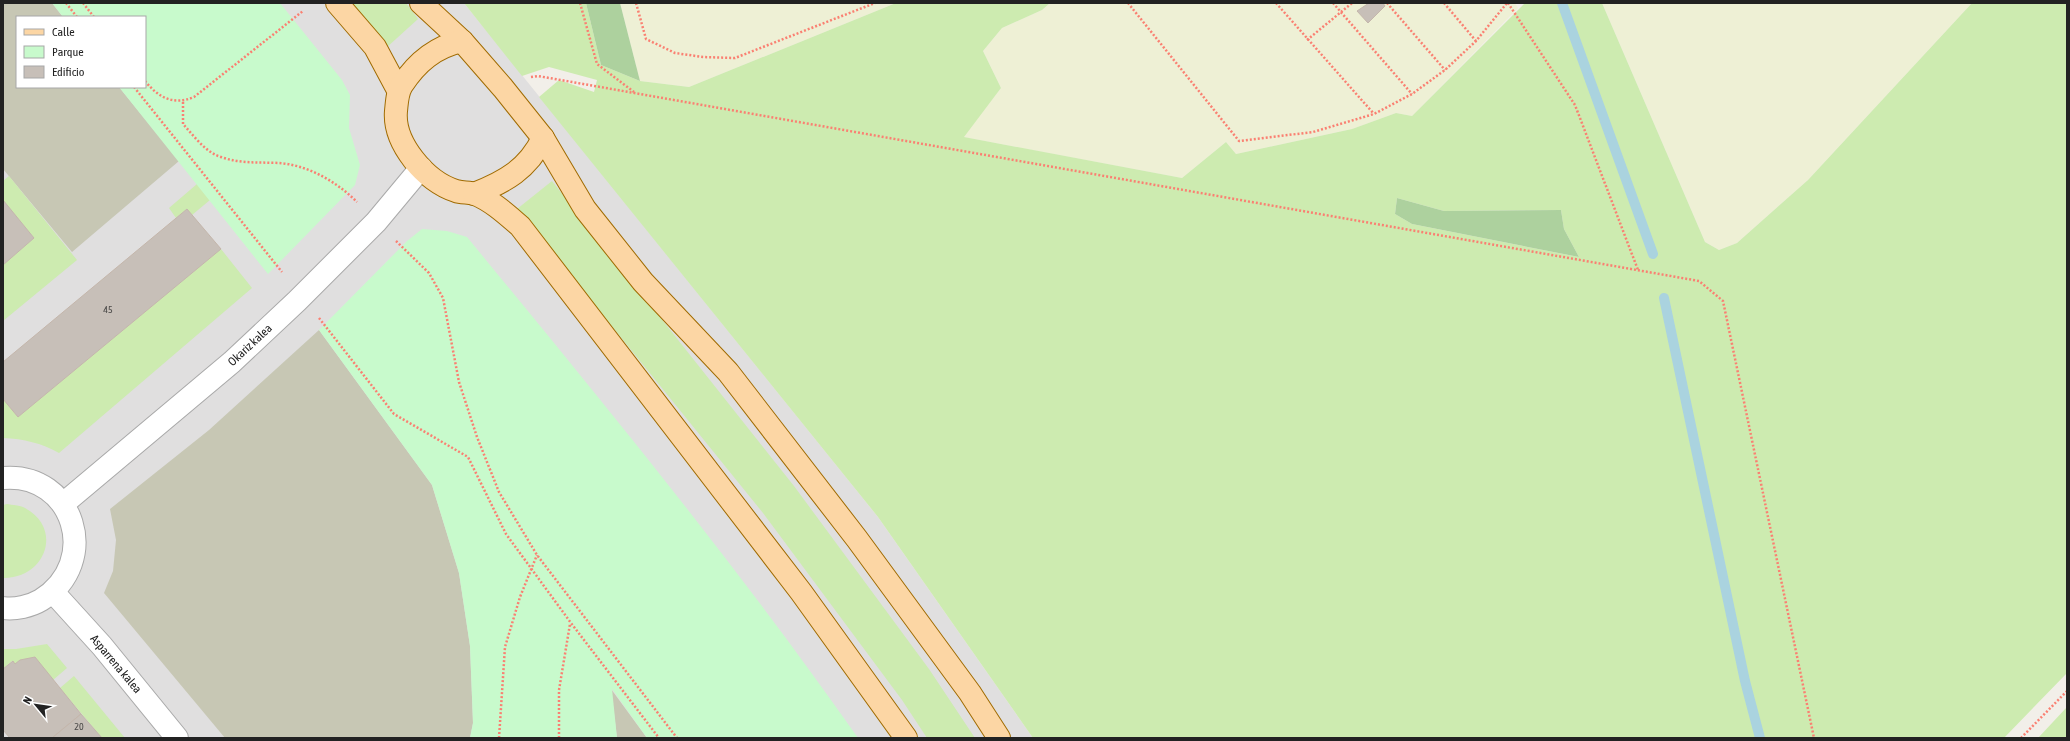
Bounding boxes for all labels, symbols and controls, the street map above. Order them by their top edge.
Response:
legend [16,16,146,88]
text: Calle [52,25,75,39]
text: Parque [52,45,84,59]
text: Edificio [52,65,85,79]
house number: 45 [103,304,113,315]
street label: Okariz kalea [225,321,275,369]
street label: Asparrena kalea [88,632,144,696]
north arrow [16,685,56,725]
text: N [20,694,34,706]
house number: 20 [74,721,84,732]

